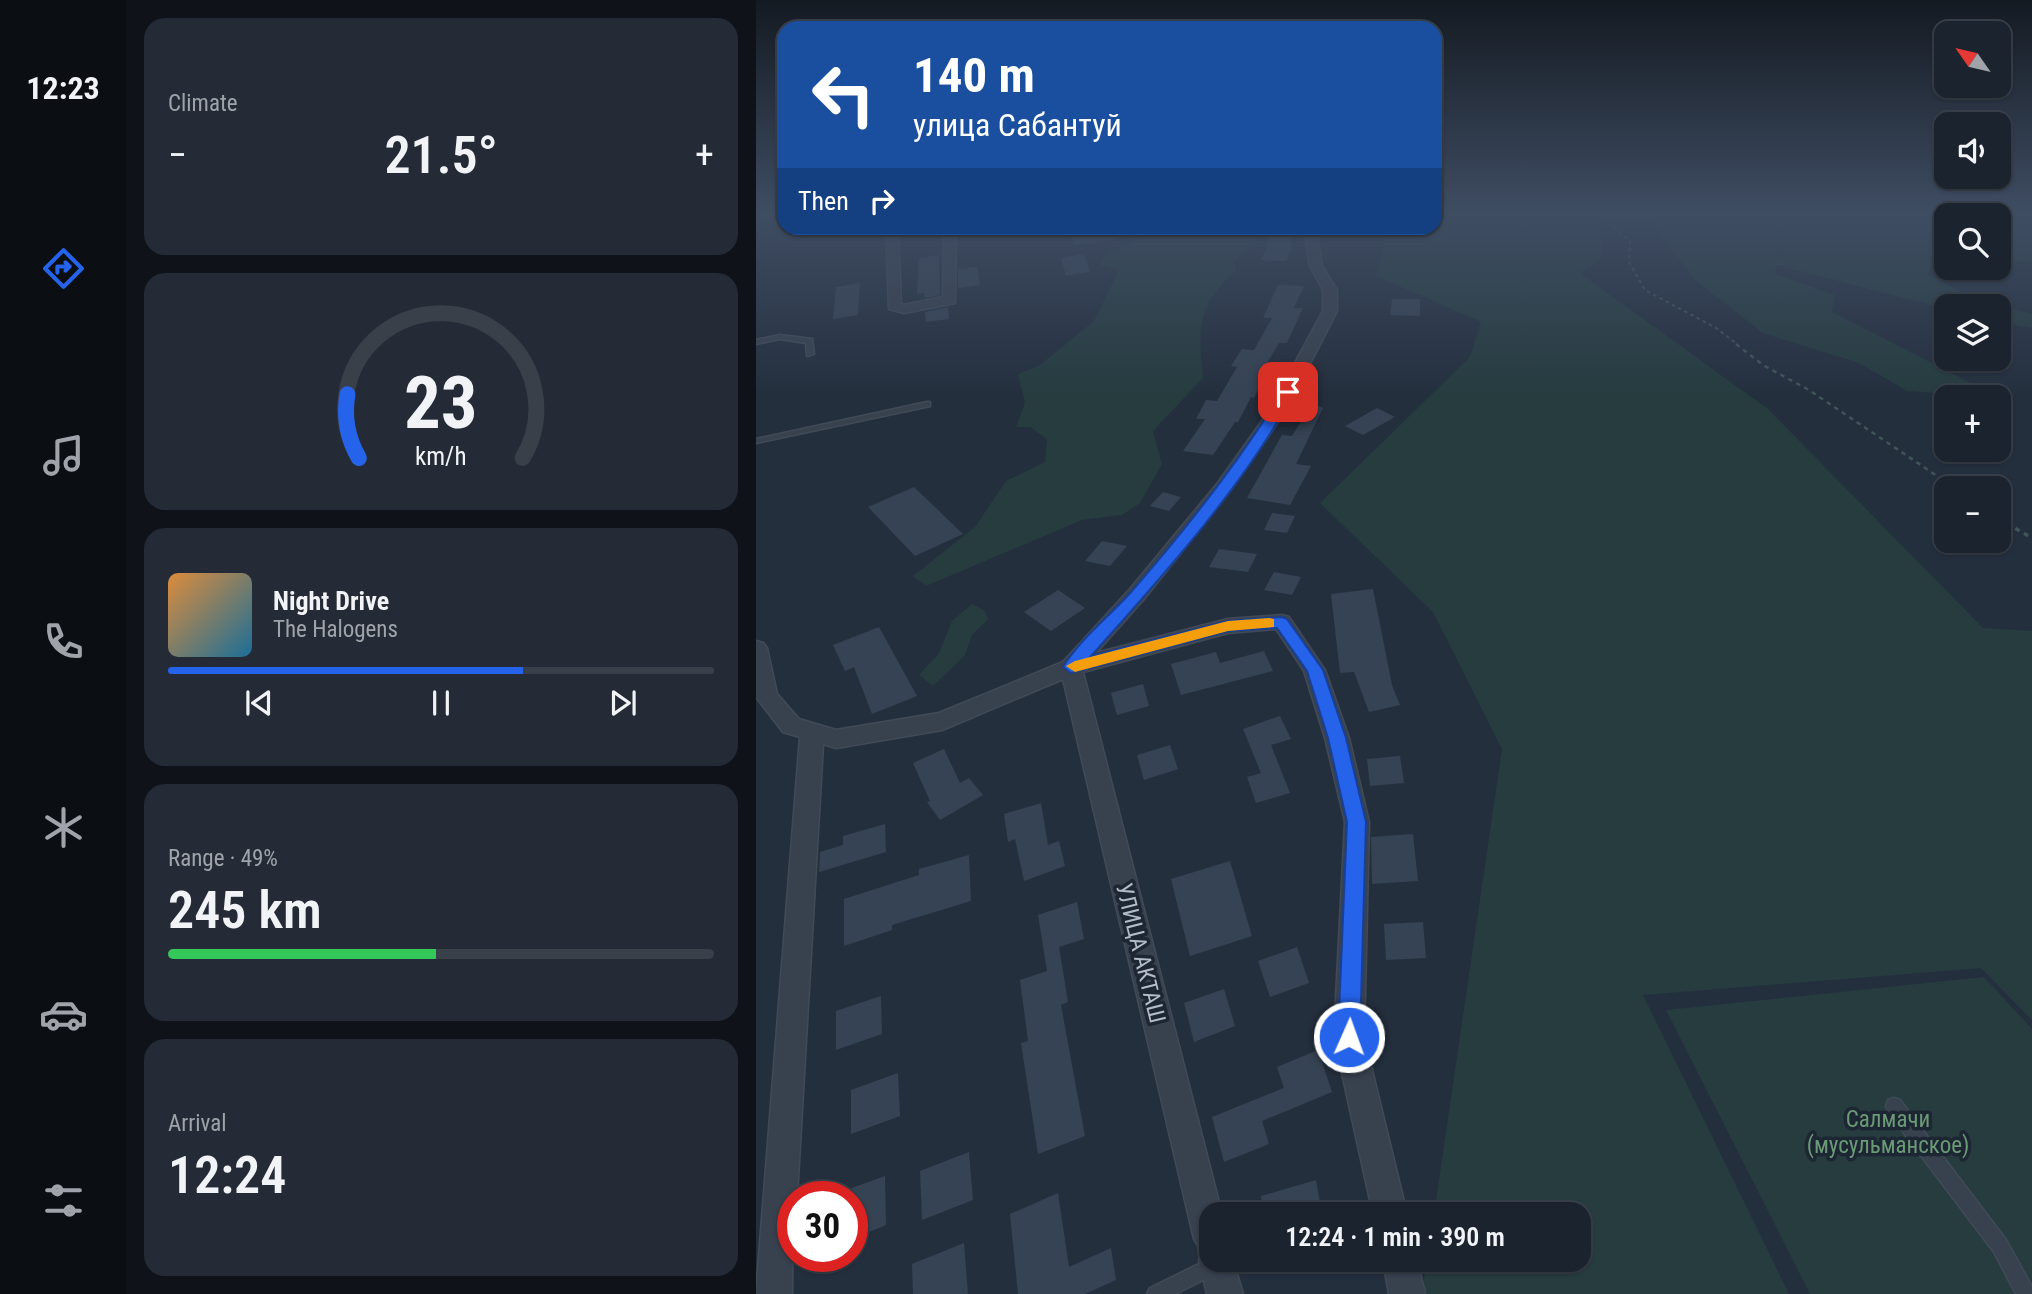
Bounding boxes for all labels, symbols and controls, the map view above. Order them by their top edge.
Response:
north arrow [1934,21,2011,98]
map controls [1934,21,2011,553]
text: 140 m [913,47,1035,104]
icon: left [798,49,889,140]
text: 12:23 [26,69,100,107]
text: Climate [168,90,238,117]
text: улица Сабантуй [913,106,1122,144]
button: sound [1934,112,2011,189]
text: 21.5° [384,125,498,186]
text: − [168,133,187,177]
text: + [695,133,714,177]
icon: right [863,182,901,220]
text: Then [798,186,849,216]
button: search [1934,203,2011,280]
icon: directions [39,244,88,293]
button: layers [1934,294,2011,371]
text: 23 [404,360,478,446]
pin [1258,362,1318,422]
icon: arrive [1269,373,1307,411]
button: + [1934,385,2011,462]
icon: music [39,431,88,480]
text: km/h [415,442,467,471]
button: − [1934,476,2011,553]
text: Night Drive [273,586,389,616]
text: The Halogens [273,616,398,643]
icon: phone [39,617,88,666]
icon: previous [240,684,278,722]
icon: pause [422,684,460,722]
icon: next [604,684,642,722]
icon: climate [39,803,88,852]
text: Range · 49% [168,845,278,872]
text: 245 km [168,880,322,941]
street label: УЛИЦА АКТАШ [1110,880,1171,1026]
icon: car [39,990,88,1039]
position arrow [1312,1000,1386,1074]
park label: Салмачи (мусульманское) [1807,1106,1969,1159]
text: Arrival [168,1110,227,1137]
text: 12:24 [168,1145,286,1206]
icon: filters [39,1176,88,1225]
speed limit sign: 30 [777,1181,868,1272]
text: 12:24 · 1 min · 390 m [1285,1222,1505,1252]

